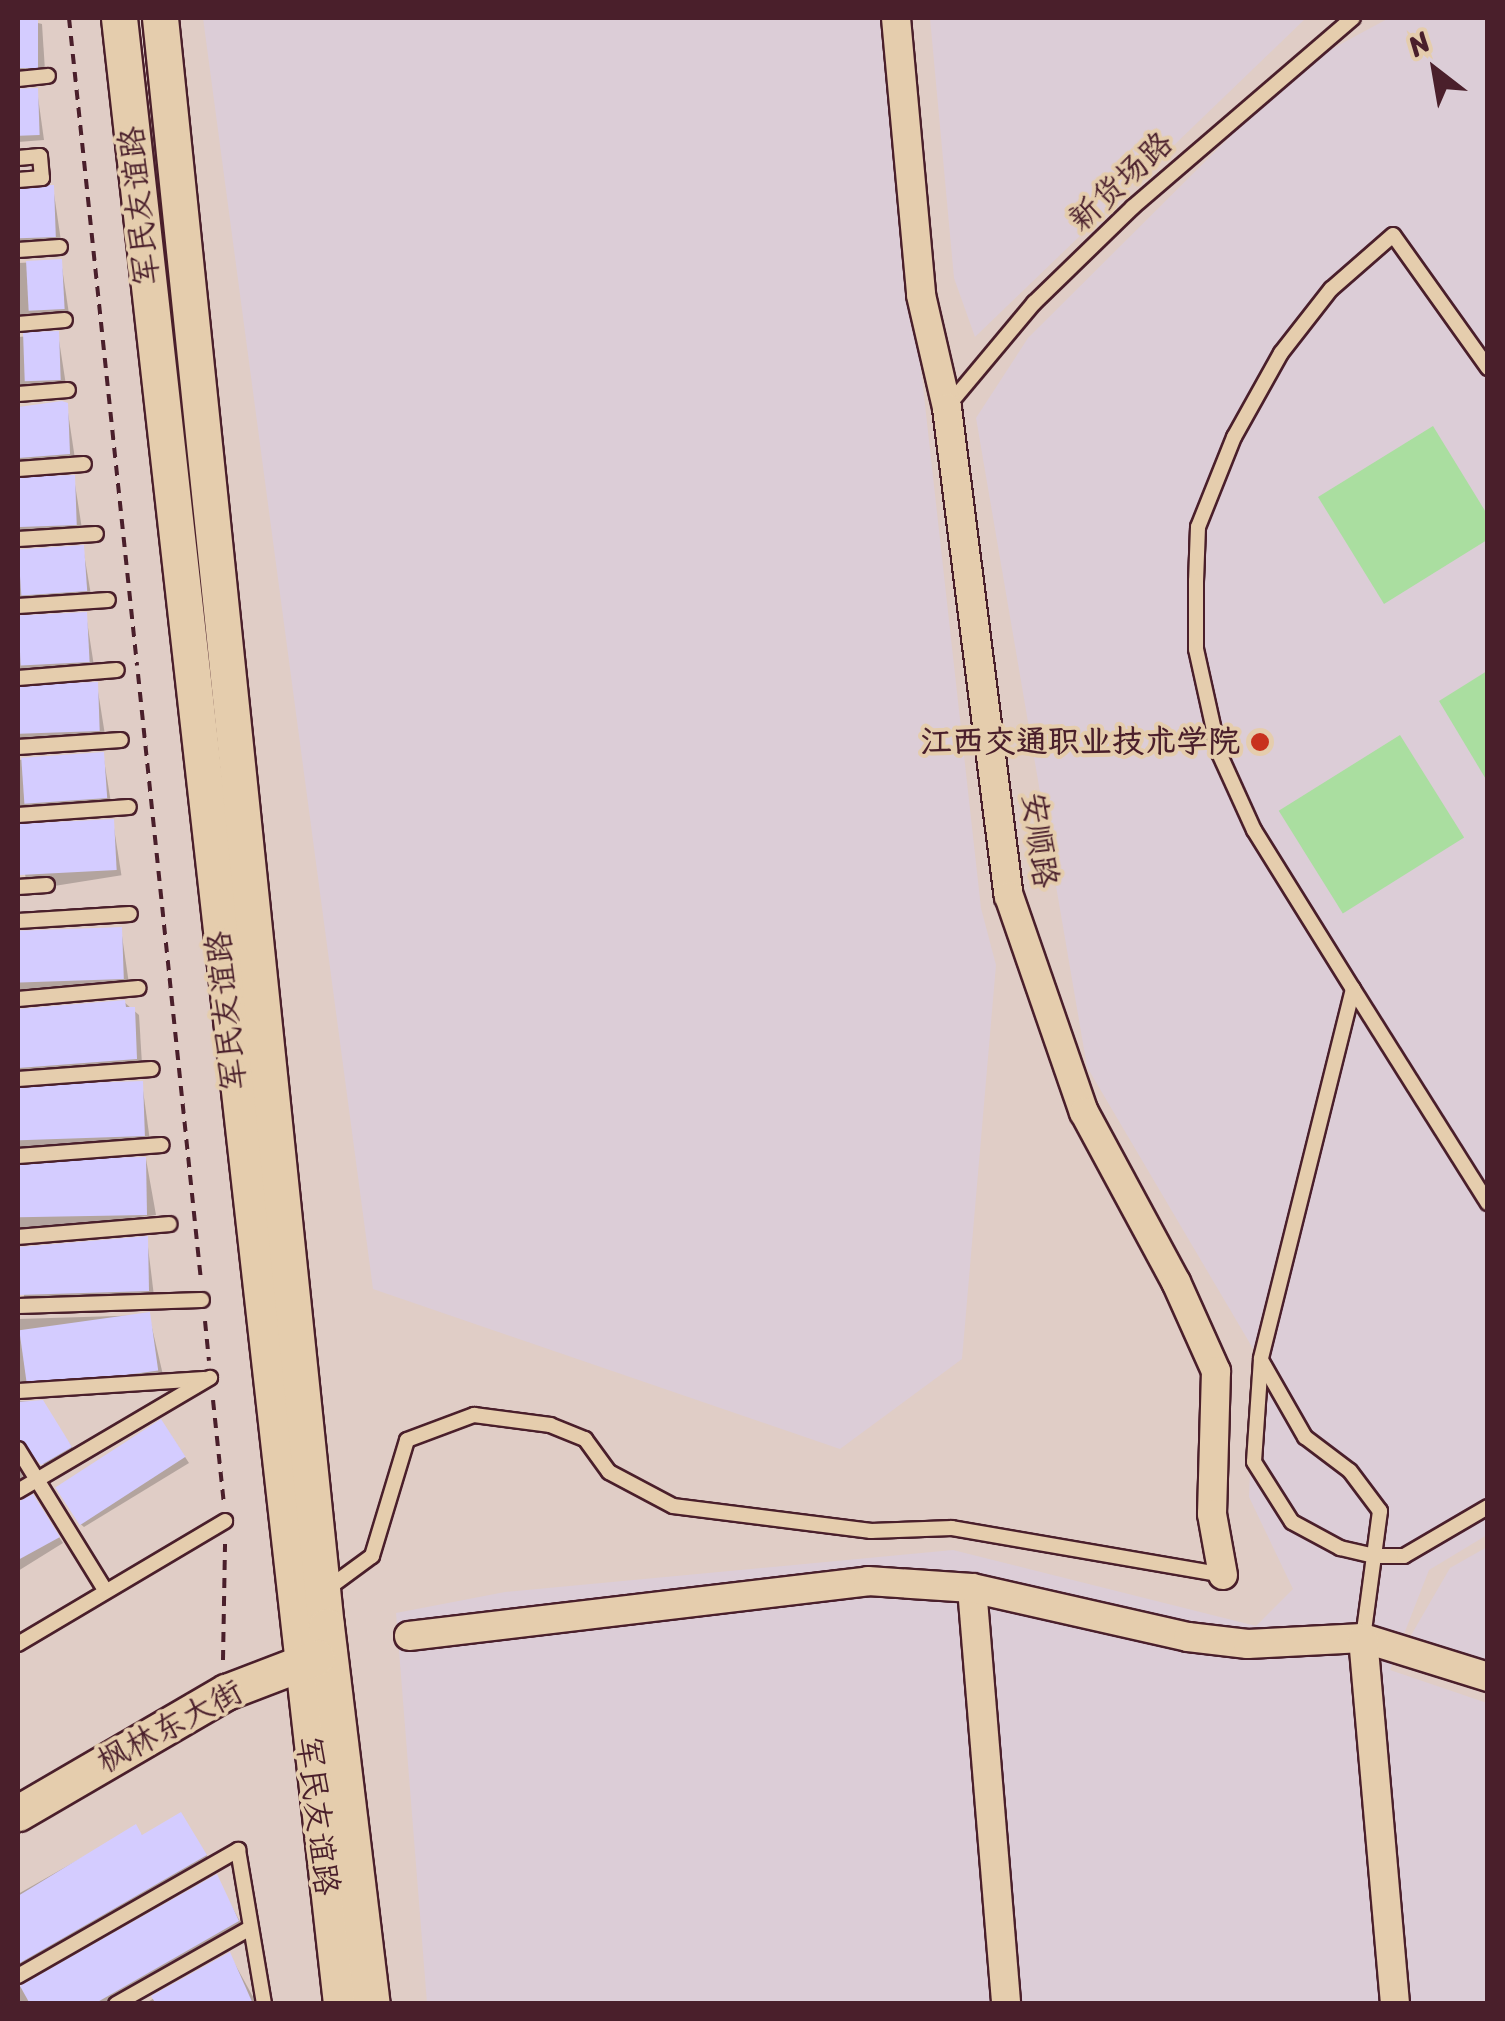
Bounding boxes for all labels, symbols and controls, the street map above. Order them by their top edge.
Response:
text: N [1398,18,1440,70]
north arrow [1385,20,1485,120]
street label: 军民友谊路 [113,124,167,288]
street label: 新货场路 [1061,124,1181,240]
place label: 江西交通职业技术学院 [920,723,1240,761]
marker: 江西交通职业技术学院 [1249,731,1271,753]
street label: 安顺路 [1013,790,1065,890]
street label: 军民友谊路 [200,929,254,1093]
street label: 枫林东大街 [90,1672,250,1782]
street label: 军民友谊路 [288,1734,346,1898]

